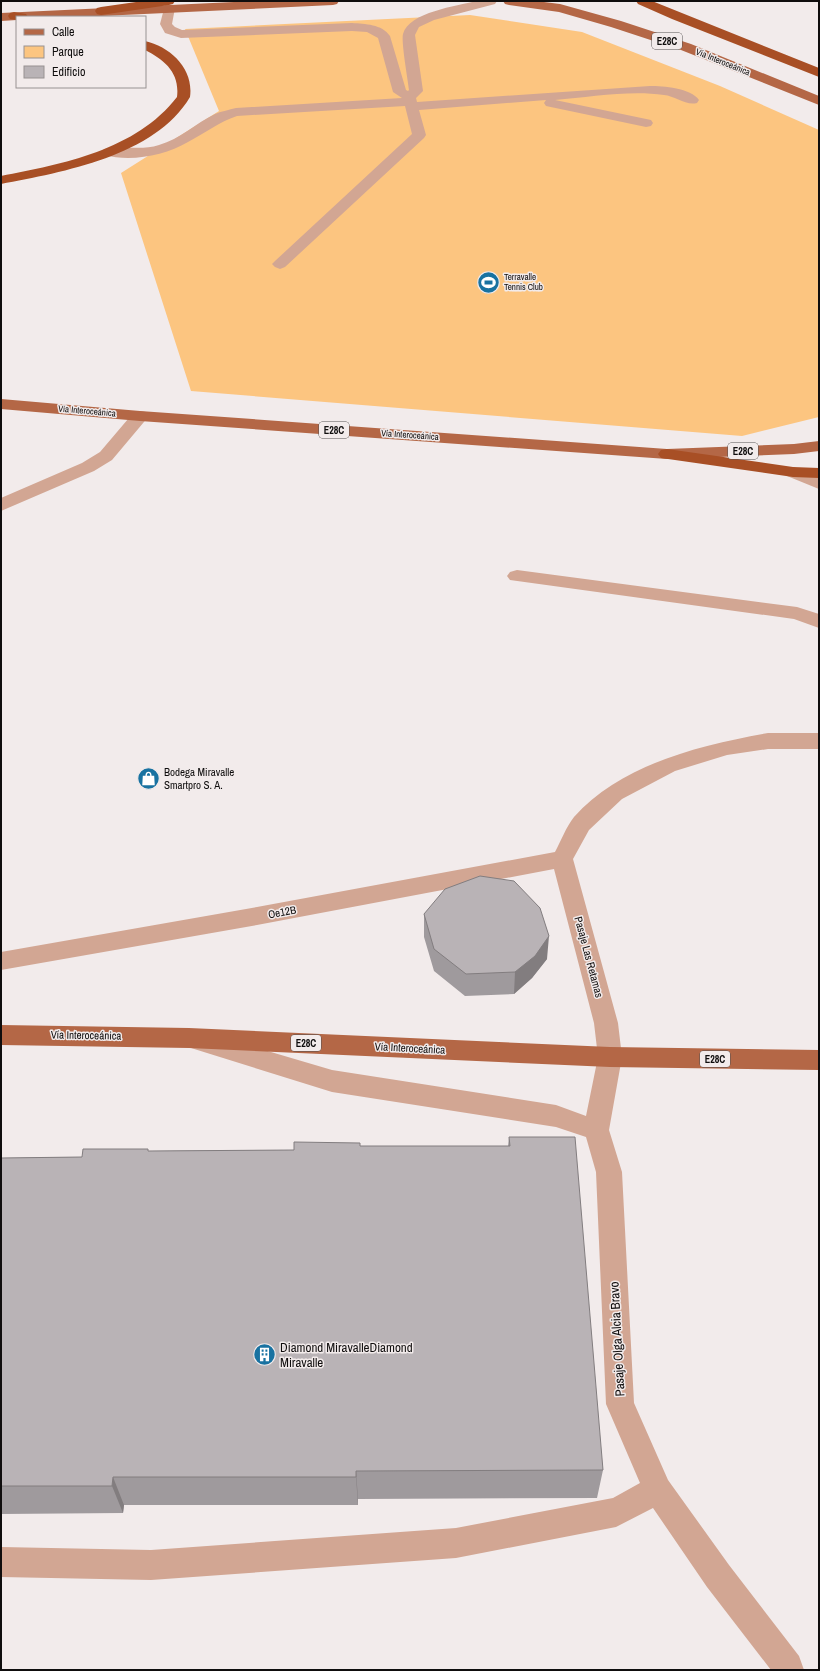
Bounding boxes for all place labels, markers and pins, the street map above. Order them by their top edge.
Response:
sports icon: Terravalle Tennis Club [475,269,501,295]
place label: Terravalle Tennis Club [504,271,543,293]
shop icon: Bodega Miravalle Smartpro S. A. [135,765,161,791]
place label: Bodega Miravalle Smartpro S. A. [164,765,234,792]
place label: Diamond MiravalleDiamond Miravalle [280,1339,413,1371]
building icon: Diamond MiravalleDiamond Miravalle [252,1341,278,1367]

